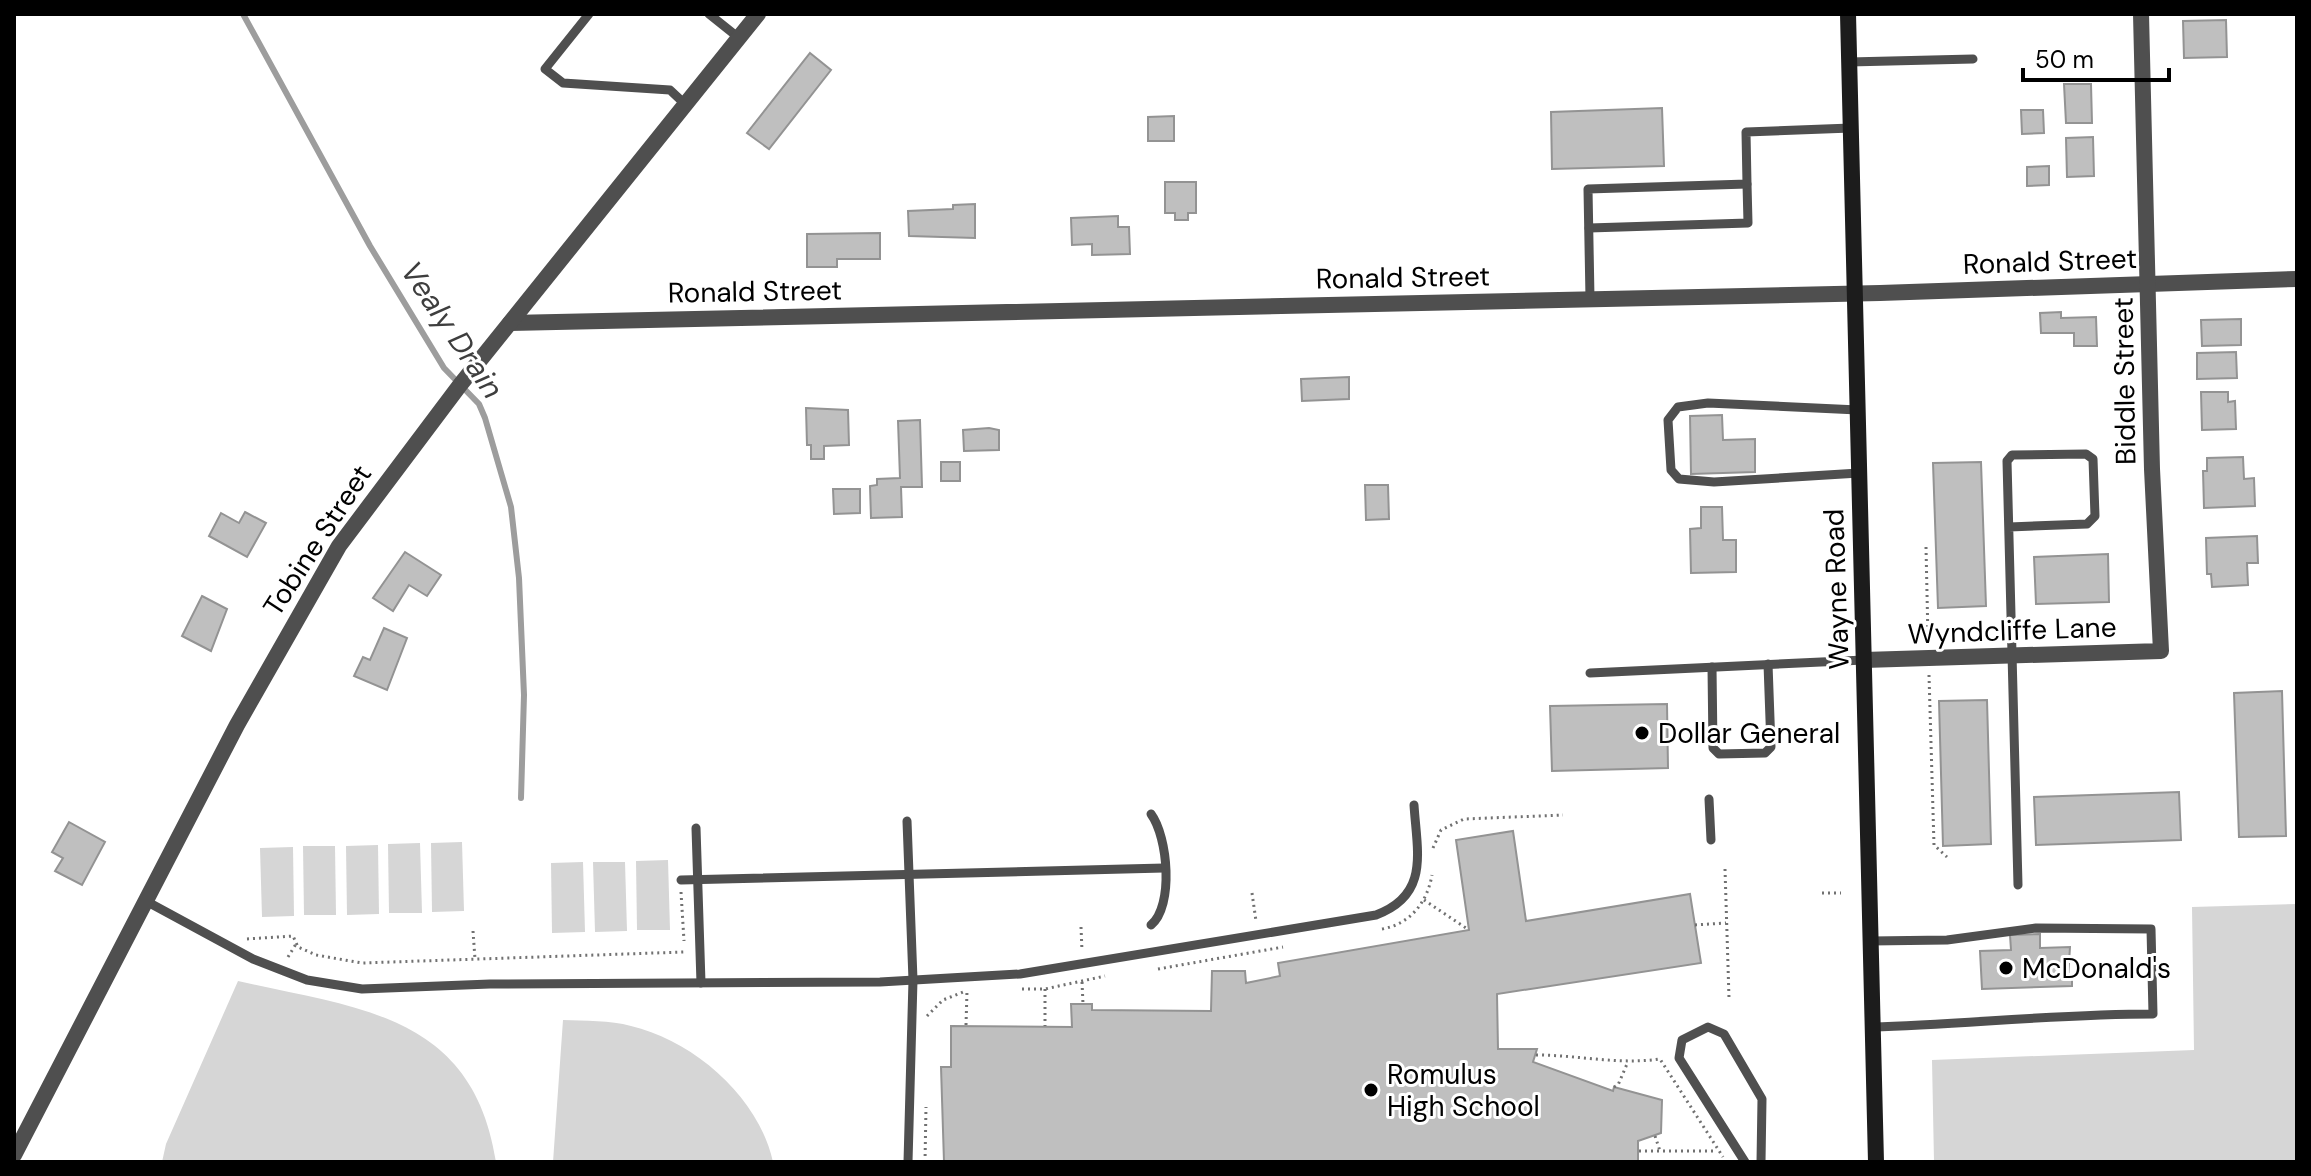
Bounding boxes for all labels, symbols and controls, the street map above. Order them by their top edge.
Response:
scale bar [2023,32,2169,82]
text: 50 m [2035,44,2094,75]
street label: Ronald Street [1962,240,2138,283]
water label: Vealy Drain [392,254,513,406]
street label: Ronald Street [1316,257,1490,298]
street label: Ronald Street [668,271,842,312]
street label: Biddle Street [2105,297,2144,465]
street label: Tobine Street [255,458,380,623]
street label: Wayne Road [1815,508,1858,670]
street label: Wyndcliffe Lane [1907,608,2117,653]
place label: Dollar General [1658,715,1840,752]
marker: Dollar General [1633,724,1651,742]
place label: McDonald's [2022,950,2171,987]
marker: McDonald's [1997,959,2015,977]
place label: Romulus High School [1387,1056,1540,1125]
marker: Romulus High School [1362,1081,1380,1099]

